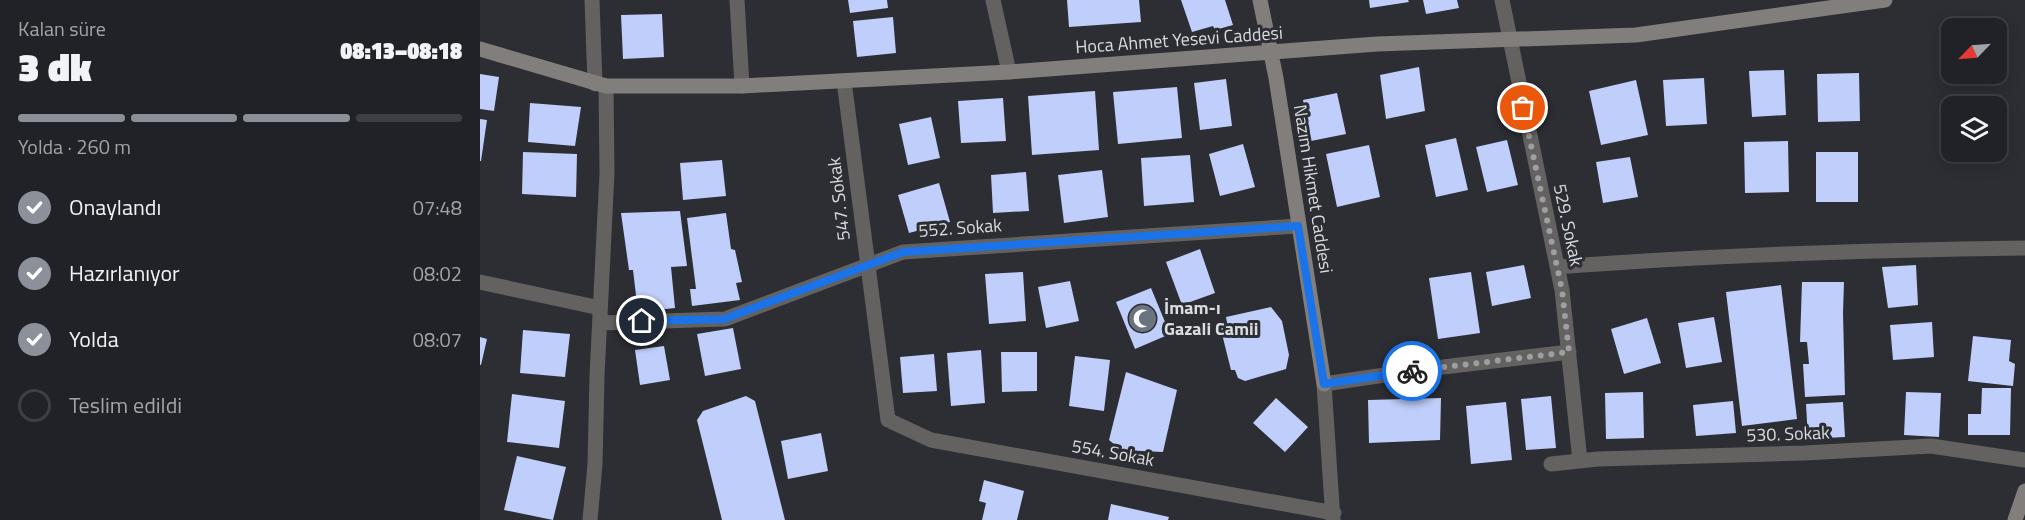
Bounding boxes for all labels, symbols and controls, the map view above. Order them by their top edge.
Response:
text: Kalan süre [18,13,106,44]
north arrow [1941,18,2007,84]
map controls [1941,18,2007,162]
street label: Hoca Ahmet Yesevi Caddesi [1074,19,1284,60]
text: 08:13–08:18 [340,34,462,68]
text: 3 dk [18,37,92,96]
pin [1497,82,1548,133]
icon: bag [1506,91,1539,124]
button: layers [1941,96,2007,162]
street label: Nazım Hikmet Caddesi [1287,103,1340,275]
text: Yolda · 260 m [18,131,131,162]
street label: 547. Sokak [820,156,857,242]
street label: 529. Sokak [1547,181,1590,269]
text: Onaylandı [69,190,161,224]
icon: check [18,191,51,224]
text: 07:48 [413,192,462,223]
street label: 552. Sokak [917,211,1003,244]
text: Hazırlanıyor [69,256,180,290]
icon: check [18,257,51,290]
text: 08:02 [413,258,462,289]
place label: İmam-ı Gazali Camii [1164,294,1258,342]
pin [616,295,667,346]
mosque icon: İmam-ı Gazali Camii [1127,302,1159,334]
icon: home [625,304,658,337]
text: Yolda [69,322,119,356]
icon: check [18,323,51,356]
text: 08:07 [413,324,462,355]
courier [1382,341,1442,401]
icon: bike [1396,355,1429,388]
text: Teslim edildi [69,388,182,422]
street label: 530. Sokak [1746,419,1831,448]
street label: 554. Sokak [1070,432,1157,473]

